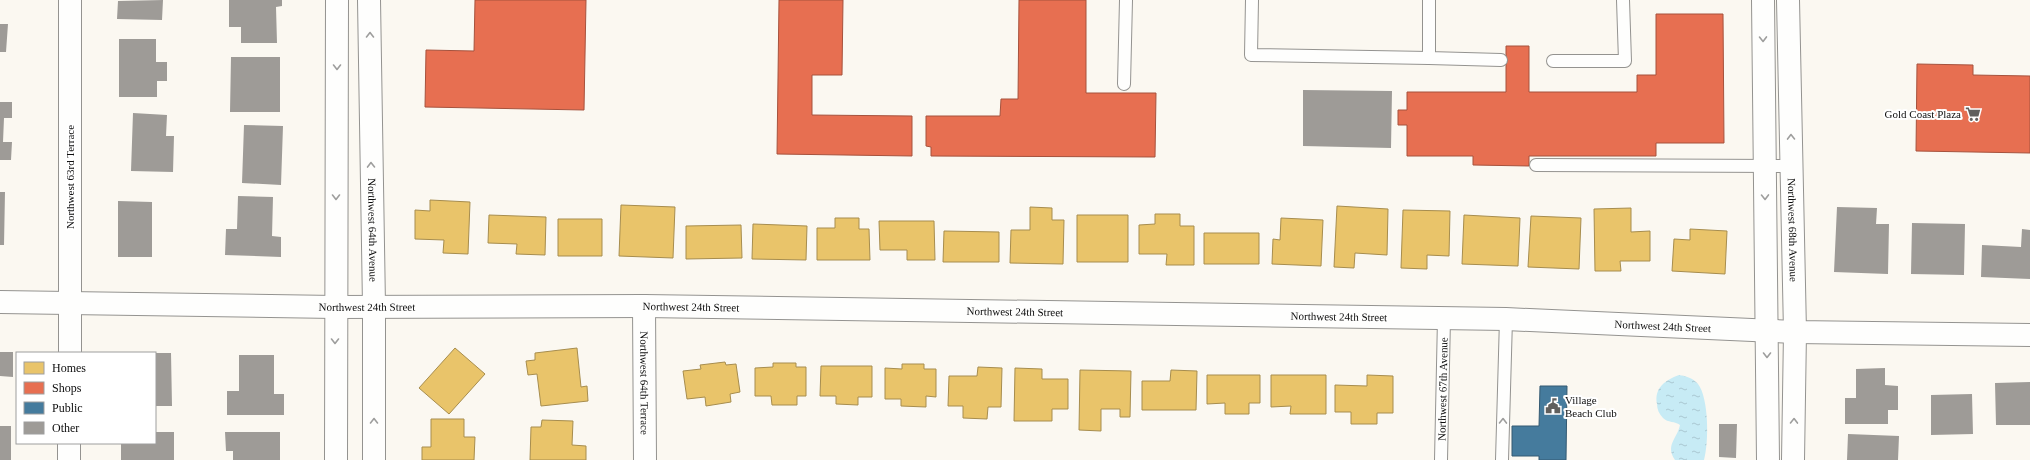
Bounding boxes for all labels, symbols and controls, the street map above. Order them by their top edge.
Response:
one-way arrow [365,32,374,38]
one-way arrow [1759,36,1767,42]
one-way arrow [333,64,341,70]
supermarket icon: Gold Coast Plaza [1964,105,1982,123]
place label: Gold Coast Plaza [1885,108,1961,120]
street label: Northwest 63rd Terrace [64,125,76,229]
one-way arrow [1787,134,1795,140]
one-way arrow [367,162,376,168]
street label: Northwest 64th Avenue [366,178,380,282]
street label: Northwest 68th Avenue [1786,178,1800,282]
one-way arrow [332,194,340,200]
one-way arrow [1761,194,1769,200]
street label: Northwest 24th Street [643,300,739,313]
street label: Northwest 24th Street [319,301,415,313]
street label: Northwest 24th Street [967,305,1063,318]
street label: Northwest 24th Street [1290,310,1387,323]
street label: Northwest 24th Street [1614,318,1711,334]
street label: Northwest 64th Terrace [638,331,651,435]
street label: Northwest 67th Avenue [1435,337,1450,441]
one-way arrow [331,338,339,344]
legend [16,352,156,444]
one-way arrow [1763,352,1771,358]
text: Homes [52,361,86,375]
text: Shops [52,381,82,395]
place label: Village Beach Club [1565,394,1617,419]
public building icon: Village Beach Club [1544,397,1562,415]
text: Public [52,401,83,415]
one-way arrow [370,418,378,424]
one-way arrow [1499,418,1507,424]
one-way arrow [1790,418,1798,424]
text: Other [52,421,79,435]

